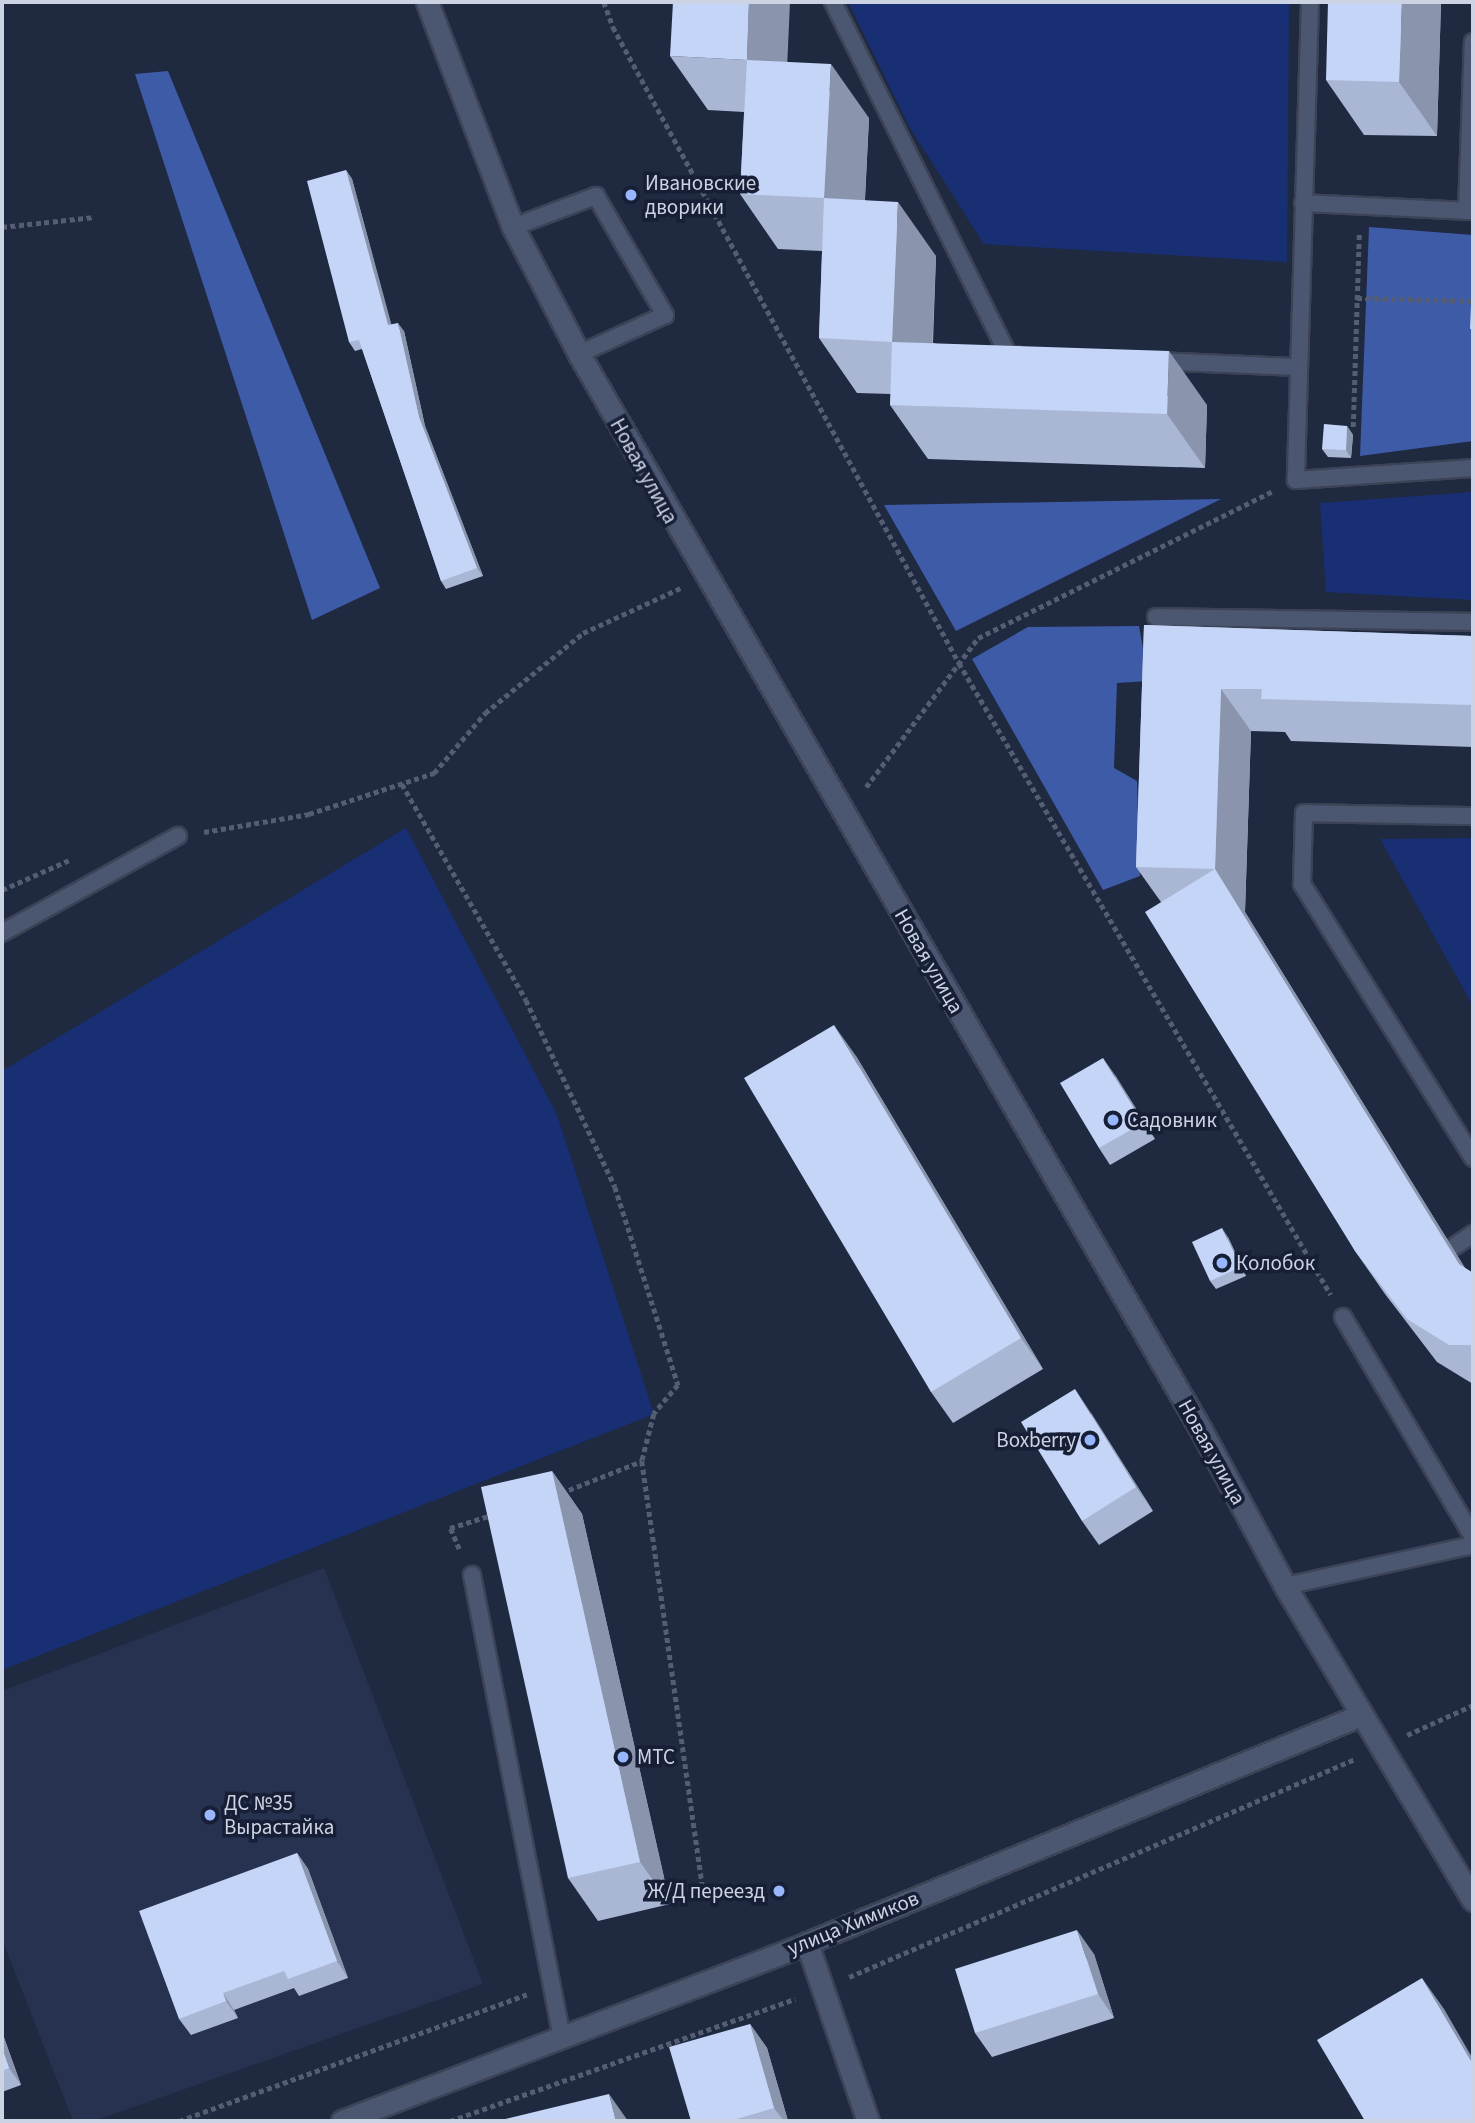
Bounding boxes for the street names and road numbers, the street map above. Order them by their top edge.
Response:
street label: Новая улица [605,414,683,528]
street label: Новая улица [889,904,969,1018]
street label: Новая улица [1173,1395,1251,1509]
street label: улица Химиков [784,1885,922,1961]

